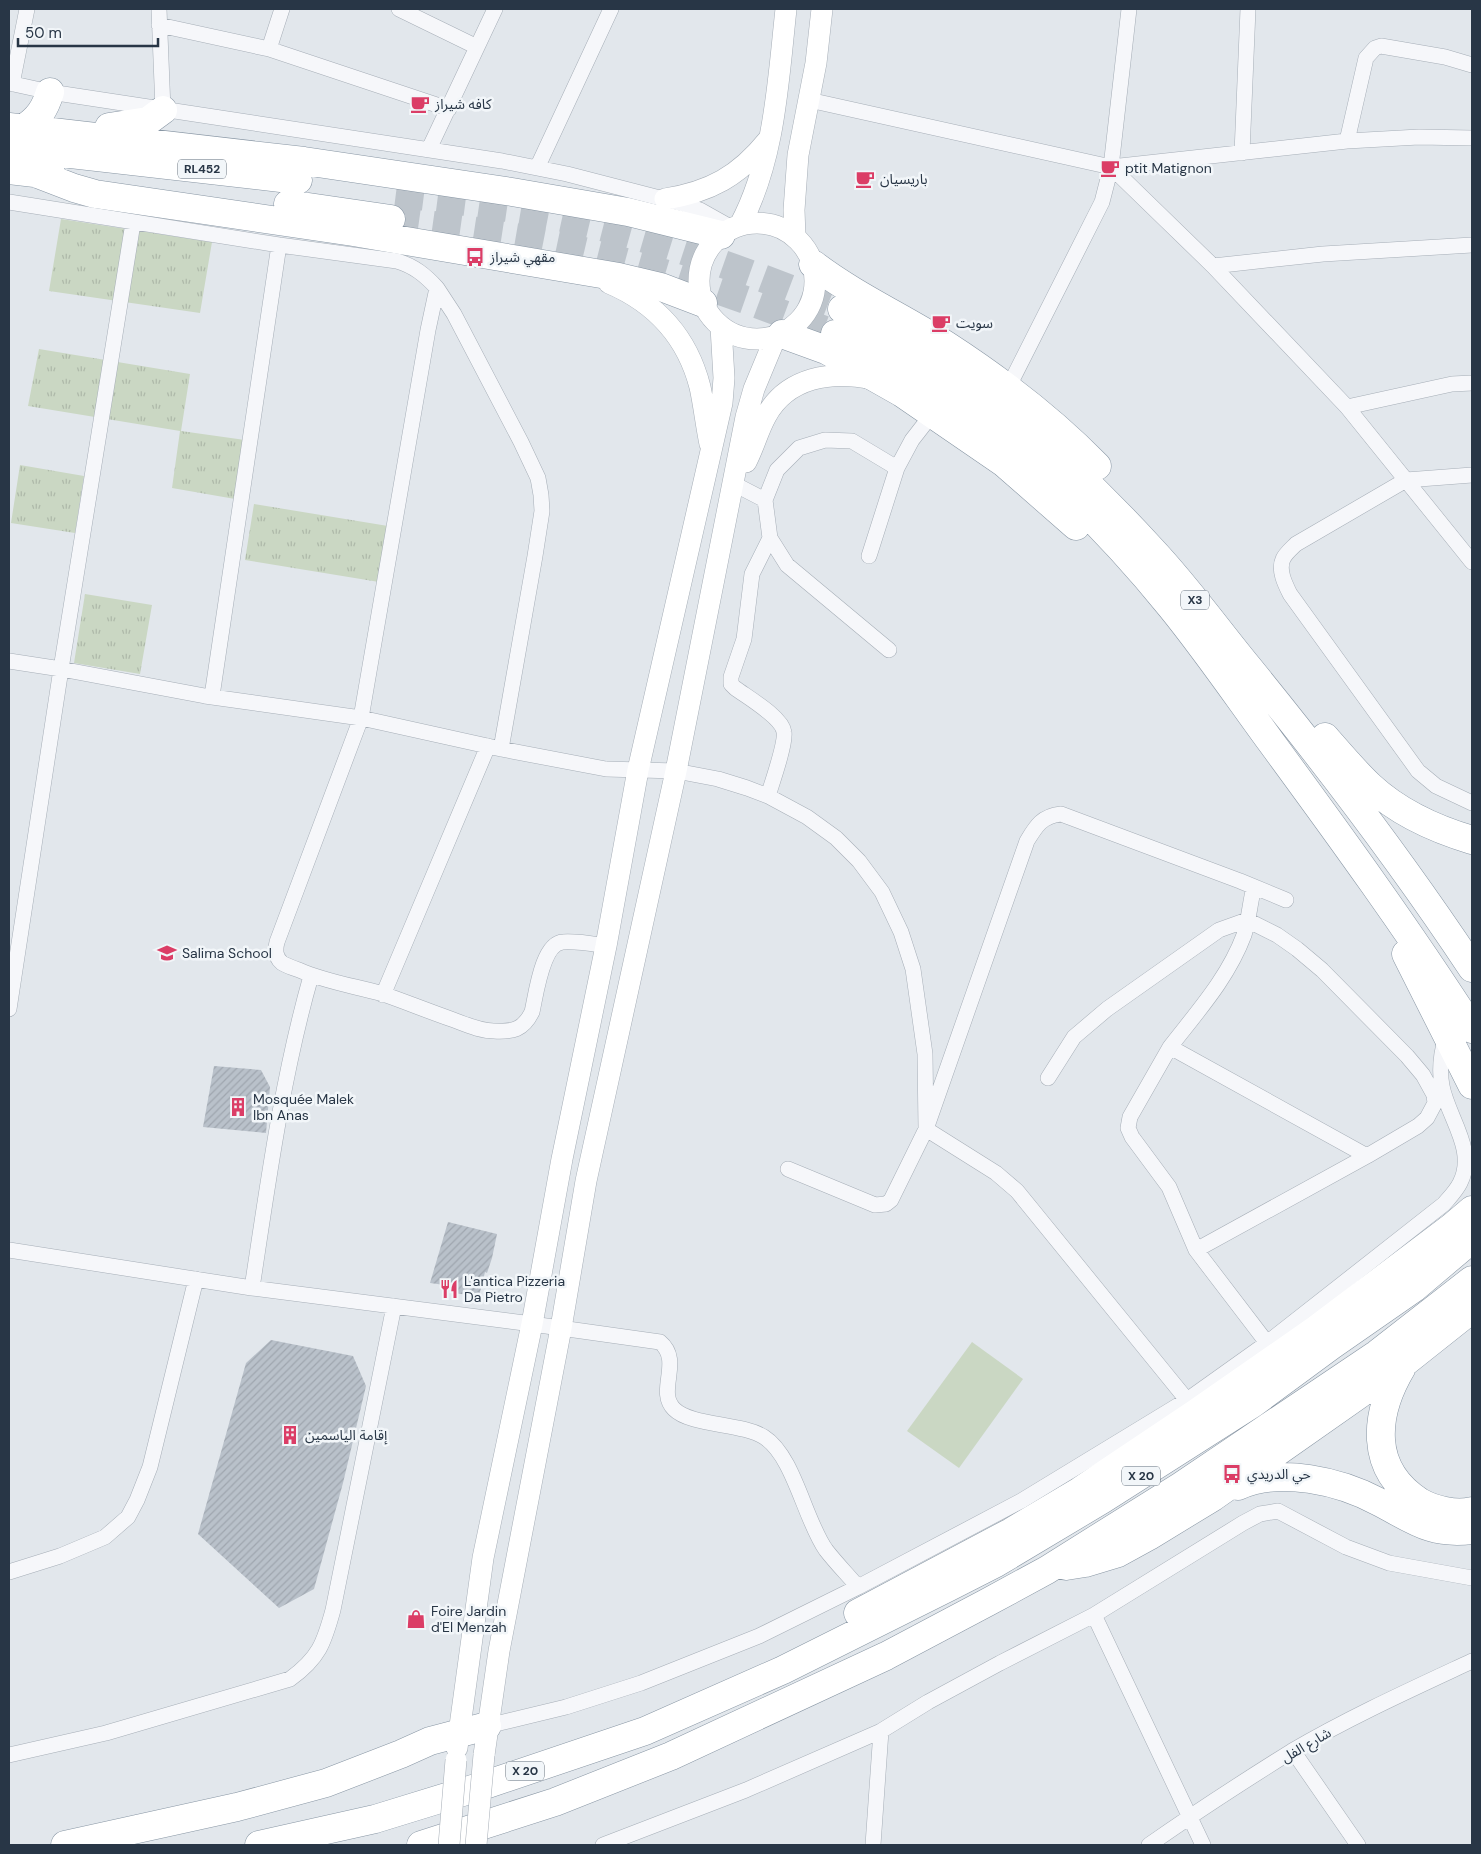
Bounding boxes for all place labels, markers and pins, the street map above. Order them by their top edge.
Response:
cafe icon: کافه شيراز [409,93,431,115]
place label: کافه شيراز [434,95,492,113]
cafe icon: ptit Matignon [1099,157,1121,179]
place label: ptit Matignon [1125,159,1212,177]
cafe icon: باريسيان [854,168,876,190]
place label: باريسيان [880,170,928,188]
bus stop icon: مقهي شيراز [464,246,486,268]
place label: مقهي شيراز [489,248,555,268]
cafe icon: سويت [930,312,952,334]
place label: سويت [956,314,993,332]
school or university icon: Salima School [156,942,178,964]
place label: Salima School [182,944,272,962]
place label: Mosquée Malek Ibn Anas [253,1090,354,1124]
building icon: Mosquée Malek Ibn Anas [227,1096,249,1118]
place label: L'antica Pizzeria Da Pietro [464,1272,565,1306]
restaurant icon: L'antica Pizzeria Da Pietro [438,1278,460,1300]
building icon: إقامة الياسمين [279,1424,301,1446]
place label: إقامة الياسمين [305,1426,388,1445]
bus stop icon: حي الدريدي [1221,1463,1243,1485]
place label: حي الدريدي [1247,1465,1311,1485]
place label: Foire Jardin d'El Menzah [431,1602,507,1636]
shop icon: Foire Jardin d'El Menzah [405,1608,427,1630]

